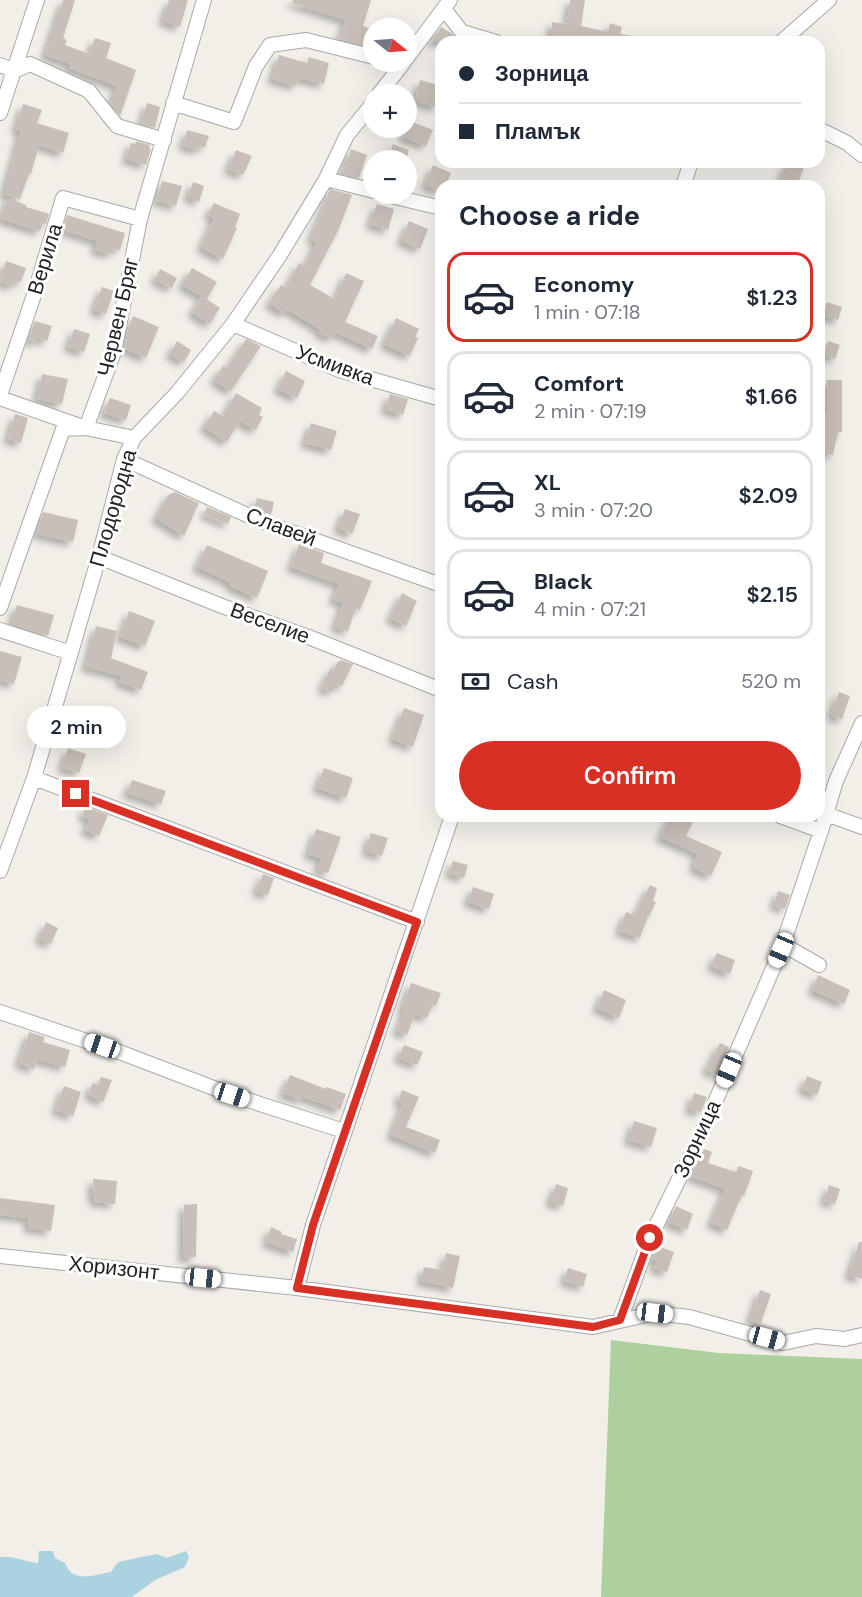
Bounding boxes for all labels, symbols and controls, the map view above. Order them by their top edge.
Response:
north arrow [363,18,417,72]
map controls [363,18,417,204]
text: Зорница [495,59,589,88]
button: + [363,84,417,138]
text: Пламък [495,117,580,146]
button: − [363,150,417,204]
text: Choose a ride [459,198,640,233]
street label: Верила [21,220,69,298]
street label: Червен Бряг [91,254,145,379]
icon: car [462,270,516,324]
text: Economy [534,270,634,299]
text: $1.23 [746,283,798,312]
text: 1 min · 07:18 [534,299,641,325]
street label: Усмивка [292,338,378,392]
icon: car [462,369,516,423]
text: Comfort [534,369,624,398]
text: $1.66 [745,382,798,411]
text: 2 min · 07:19 [534,398,646,424]
street label: Плодородна [83,446,143,570]
icon: car [462,468,516,522]
text: XL [534,468,561,497]
text: $2.09 [739,481,798,510]
text: 3 min · 07:20 [534,497,653,523]
street label: Славей [242,501,320,553]
icon: car [462,567,516,621]
text: Black [534,567,593,596]
text: $2.15 [746,580,798,609]
street label: Веселие [226,596,314,650]
text: 4 min · 07:21 [534,596,646,622]
icon: cash [459,665,492,698]
text: Cash [507,667,558,696]
text: 520 m [741,668,801,694]
callout: 2 min [26,707,125,749]
text: 2 min [50,714,103,740]
button: Confirm [459,741,801,810]
route end [62,780,89,807]
car [766,930,796,970]
car [82,1032,122,1060]
car [714,1050,744,1090]
car [212,1081,252,1109]
street label: Зорница [667,1095,727,1183]
route start [636,1224,663,1251]
street label: Хоризонт [67,1249,161,1287]
car [184,1267,222,1289]
car [636,1302,674,1324]
car [747,1325,787,1351]

